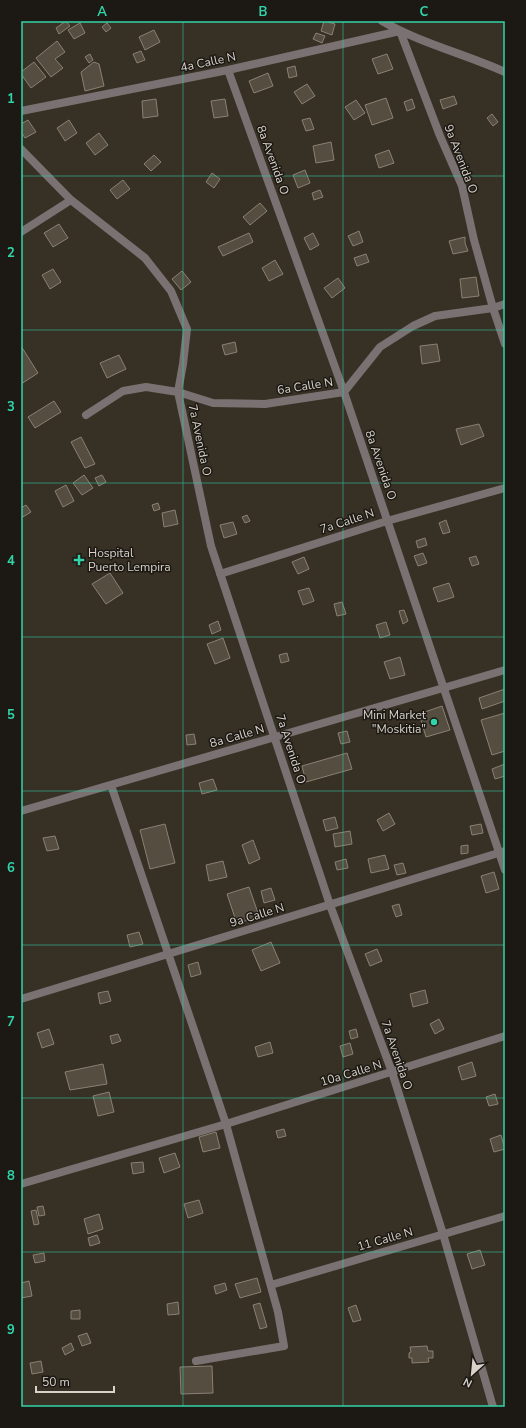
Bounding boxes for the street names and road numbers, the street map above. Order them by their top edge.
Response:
street label: 4a Calle N [179,48,237,76]
street label: 9a Avenida O [440,122,482,196]
street label: 8a Avenida O [253,123,293,197]
street label: 6a Calle N [276,374,334,398]
street label: 7a Avenida O [185,403,215,477]
street label: 8a Avenida O [362,428,400,502]
street label: 7a Calle N [318,505,376,537]
street label: 7a Avenida O [272,712,310,786]
street label: 8a Calle N [208,721,266,751]
street label: 9a Calle N [228,899,286,931]
street label: 7a Avenida O [378,1018,416,1092]
street label: 10a Calle N [318,1056,384,1090]
street label: 11 Calle N [355,1223,415,1255]

